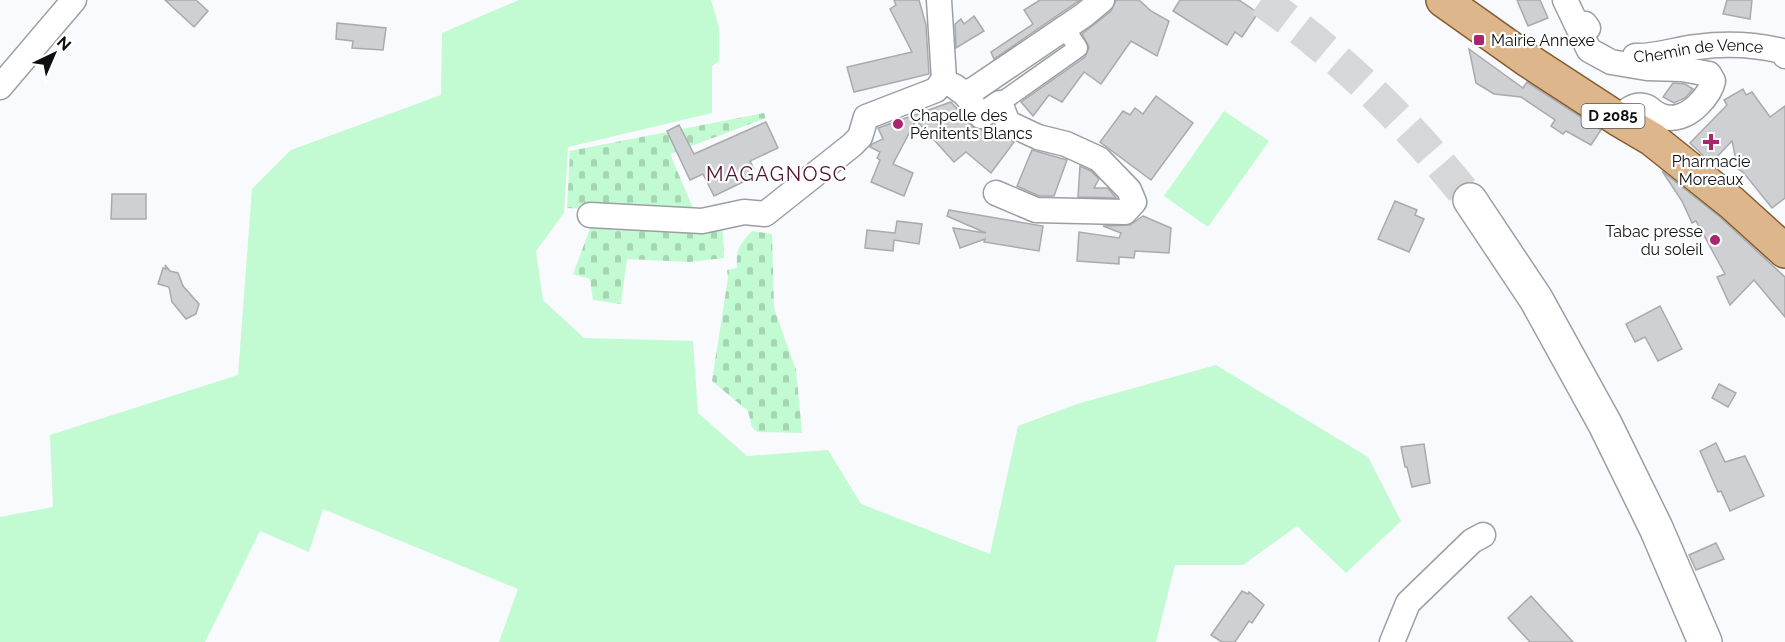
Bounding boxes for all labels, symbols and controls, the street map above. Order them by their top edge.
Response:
north arrow [24,24,84,84]
place label: Mairie Annexe [1491,31,1595,50]
text: N [53,32,75,55]
marker: Mairie Annexe [1472,33,1486,47]
street label: Chemin de Vence [1634,36,1765,66]
road number: D 2085 [1582,104,1644,128]
place label: Chapelle des Pénitents Blancs [910,106,1033,143]
marker: Chapelle des Pénitents Blancs [891,117,905,131]
marker: Pharmacie Moreaux [1704,135,1718,149]
place label: Pharmacie Moreaux [1672,152,1750,189]
district label: MAGAGNOSC [706,162,848,186]
place label: Tabac presse du soleil [1605,222,1704,259]
marker: Tabac presse du soleil [1708,233,1722,247]

